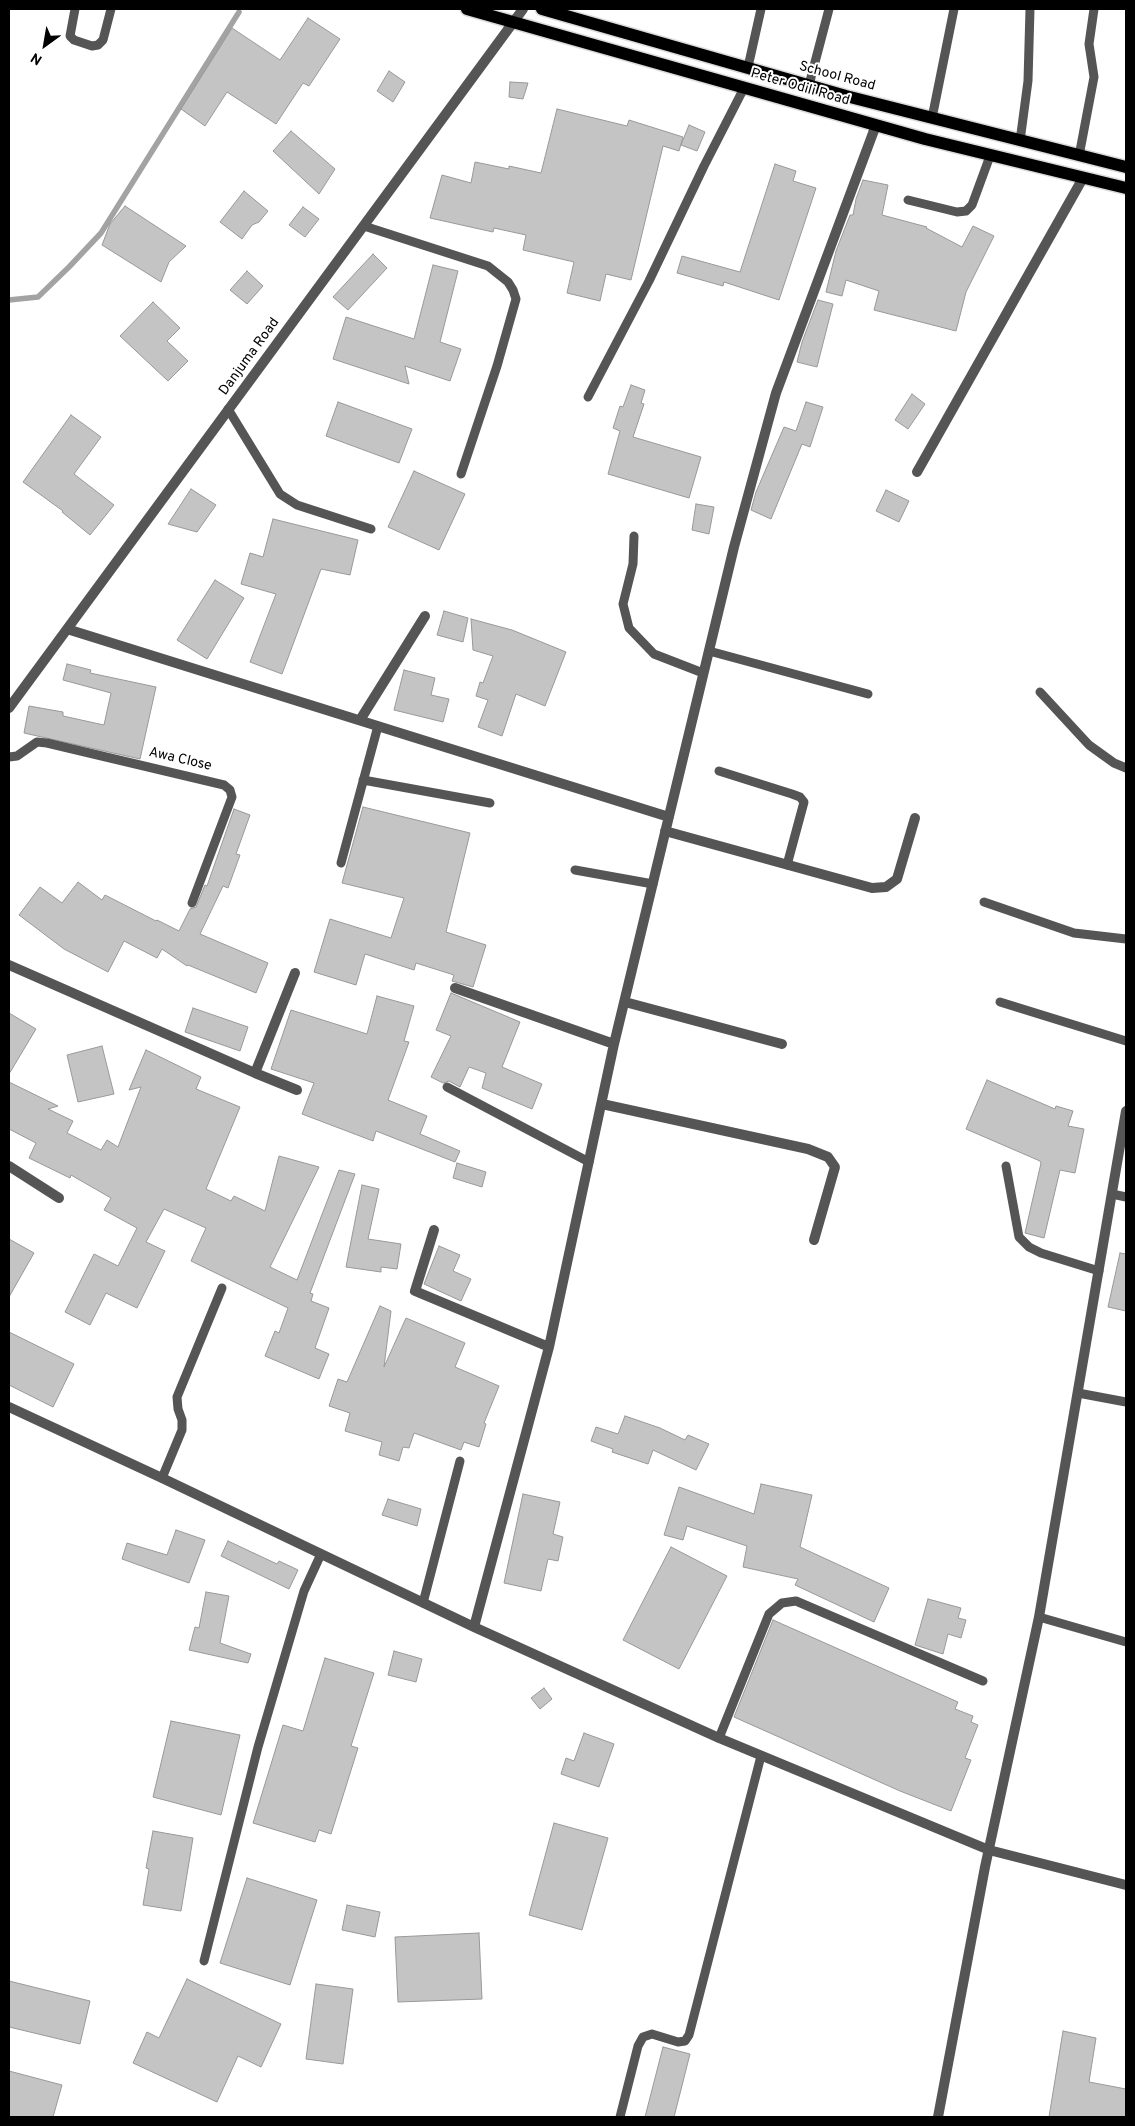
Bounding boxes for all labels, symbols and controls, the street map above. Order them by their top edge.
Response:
north arrow [20,20,70,70]
text: N [28,48,46,68]
street label: School Road [797,59,877,95]
street label: Peter Odili Road [749,66,851,110]
street label: Danjuma Road [216,315,284,399]
street label: Awa Close [147,745,213,775]

